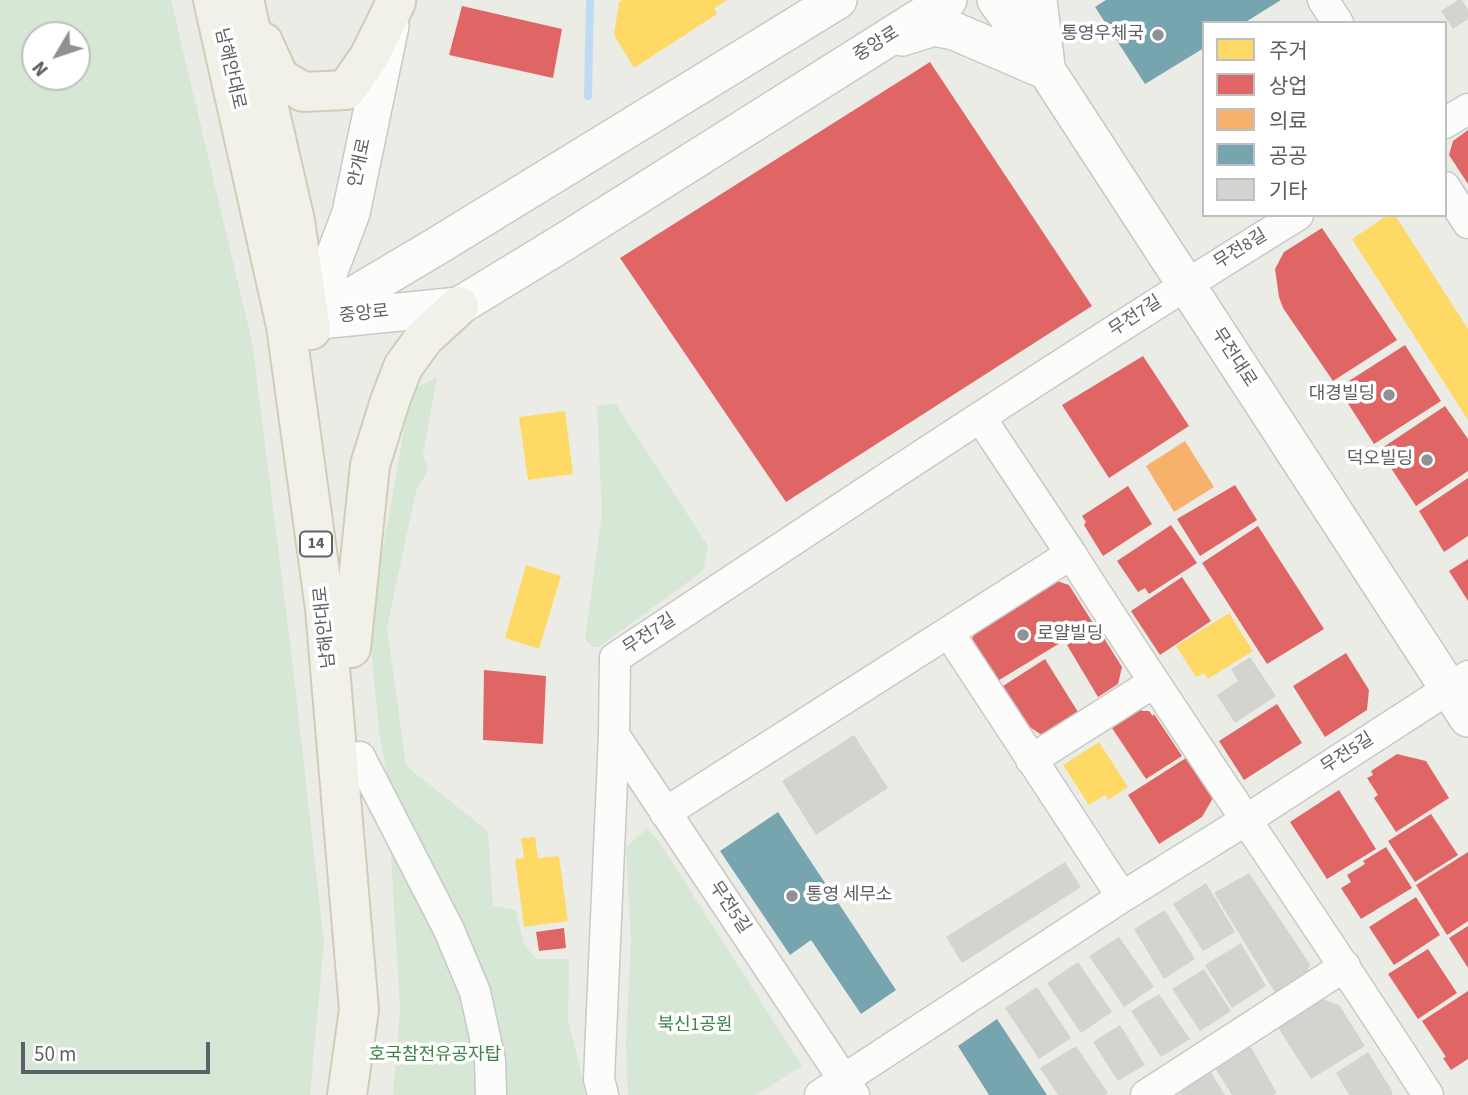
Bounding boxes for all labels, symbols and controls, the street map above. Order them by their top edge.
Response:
north arrow [21,21,91,91]
legend [1202,21,1447,217]
street label: 중앙로 [850,23,904,67]
place label: 통영우체국 [1061,24,1144,46]
street label: 남해안대로 [209,26,249,112]
marker: 통영우체국 [1150,27,1166,43]
text: 주거 [1269,36,1308,66]
text: N [26,55,55,82]
text: 상업 [1269,71,1308,101]
text: 의료 [1269,106,1308,136]
street label: 안개로 [345,136,377,190]
text: 공공 [1269,141,1308,171]
text: 기타 [1269,176,1308,206]
street label: 무전8길 [1210,225,1272,275]
street label: 무전7길 [1106,292,1166,342]
street label: 중앙로 [338,302,390,328]
street label: 무전대로 [1206,324,1260,392]
place label: 대경빌딩 [1309,384,1375,406]
marker: 대경빌딩 [1381,387,1397,403]
place label: 덕오빌딩 [1347,449,1413,471]
marker: 덕오빌딩 [1419,452,1435,468]
road number: 14 [300,531,332,556]
street label: 남해안대로 [311,585,341,669]
street label: 무전7길 [620,610,680,660]
place label: 로얄빌딩 [1037,624,1103,646]
marker: 로얄빌딩 [1015,627,1031,643]
street label: 무전5길 [1318,729,1378,779]
street label: 무전5길 [704,878,754,938]
place label: 통영 세무소 [806,885,892,907]
marker: 통영 세무소 [784,888,800,904]
park label: 북신1공원 [657,1015,733,1037]
scale bar [24,1028,214,1072]
text: 50 m [34,1039,76,1069]
park label: 호국참전유공자탑 [369,1045,501,1067]

